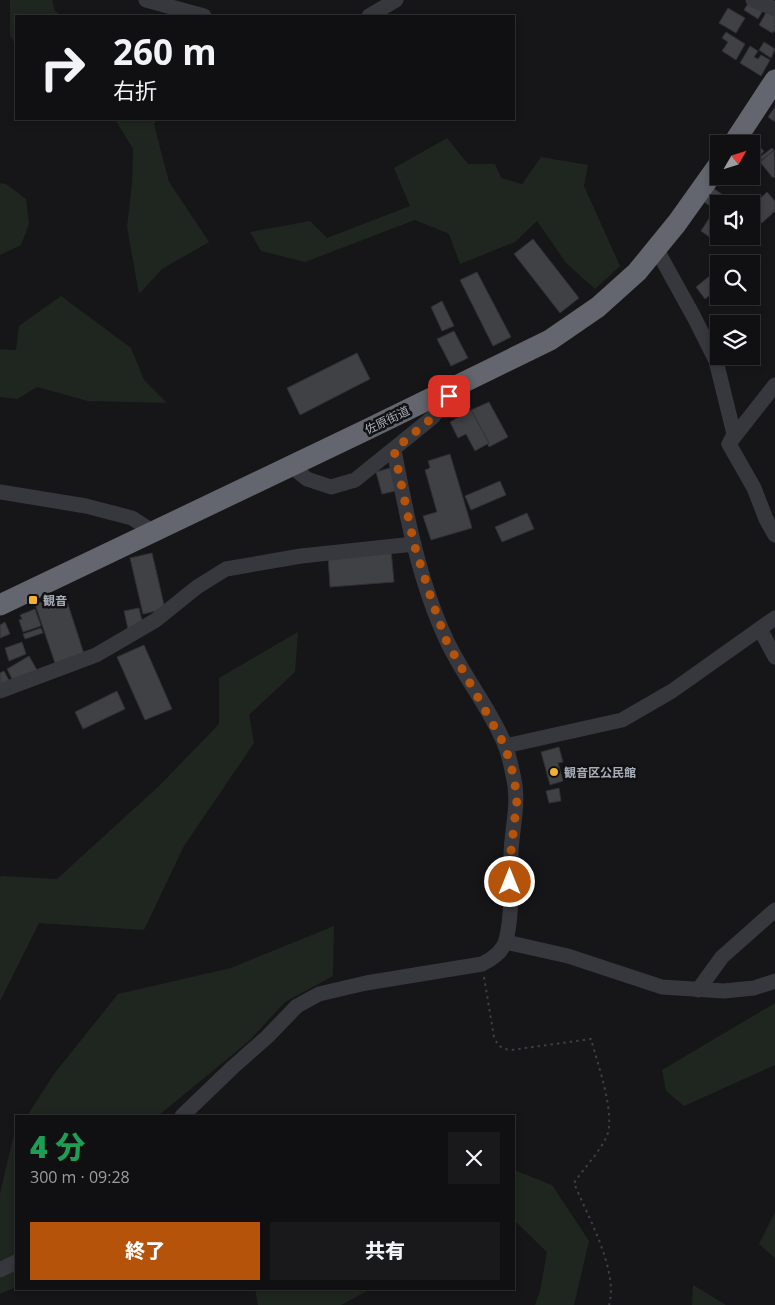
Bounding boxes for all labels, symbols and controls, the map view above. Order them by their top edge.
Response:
text: 260 m [113,28,217,75]
icon: right [30,35,95,100]
text: 右折 [113,75,157,105]
north arrow [710,135,760,185]
map controls [710,135,760,365]
button: sound [710,195,760,245]
button: search [710,255,760,305]
button: layers [710,315,760,365]
pin [428,375,470,417]
icon: arrive [435,382,463,410]
street label: 佐原街道 [362,402,412,438]
place label: 観音 [43,592,67,609]
marker: 観音 [27,594,39,606]
place label: 観音区公民館 [564,764,636,781]
marker: 観音区公民館 [548,766,560,778]
position arrow [483,855,535,907]
text: 4 分 [30,1126,85,1167]
button: close [448,1132,500,1184]
text: 300 m · 09:28 [30,1166,130,1188]
button: 終了 [30,1222,260,1280]
button: 共有 [270,1222,500,1280]

